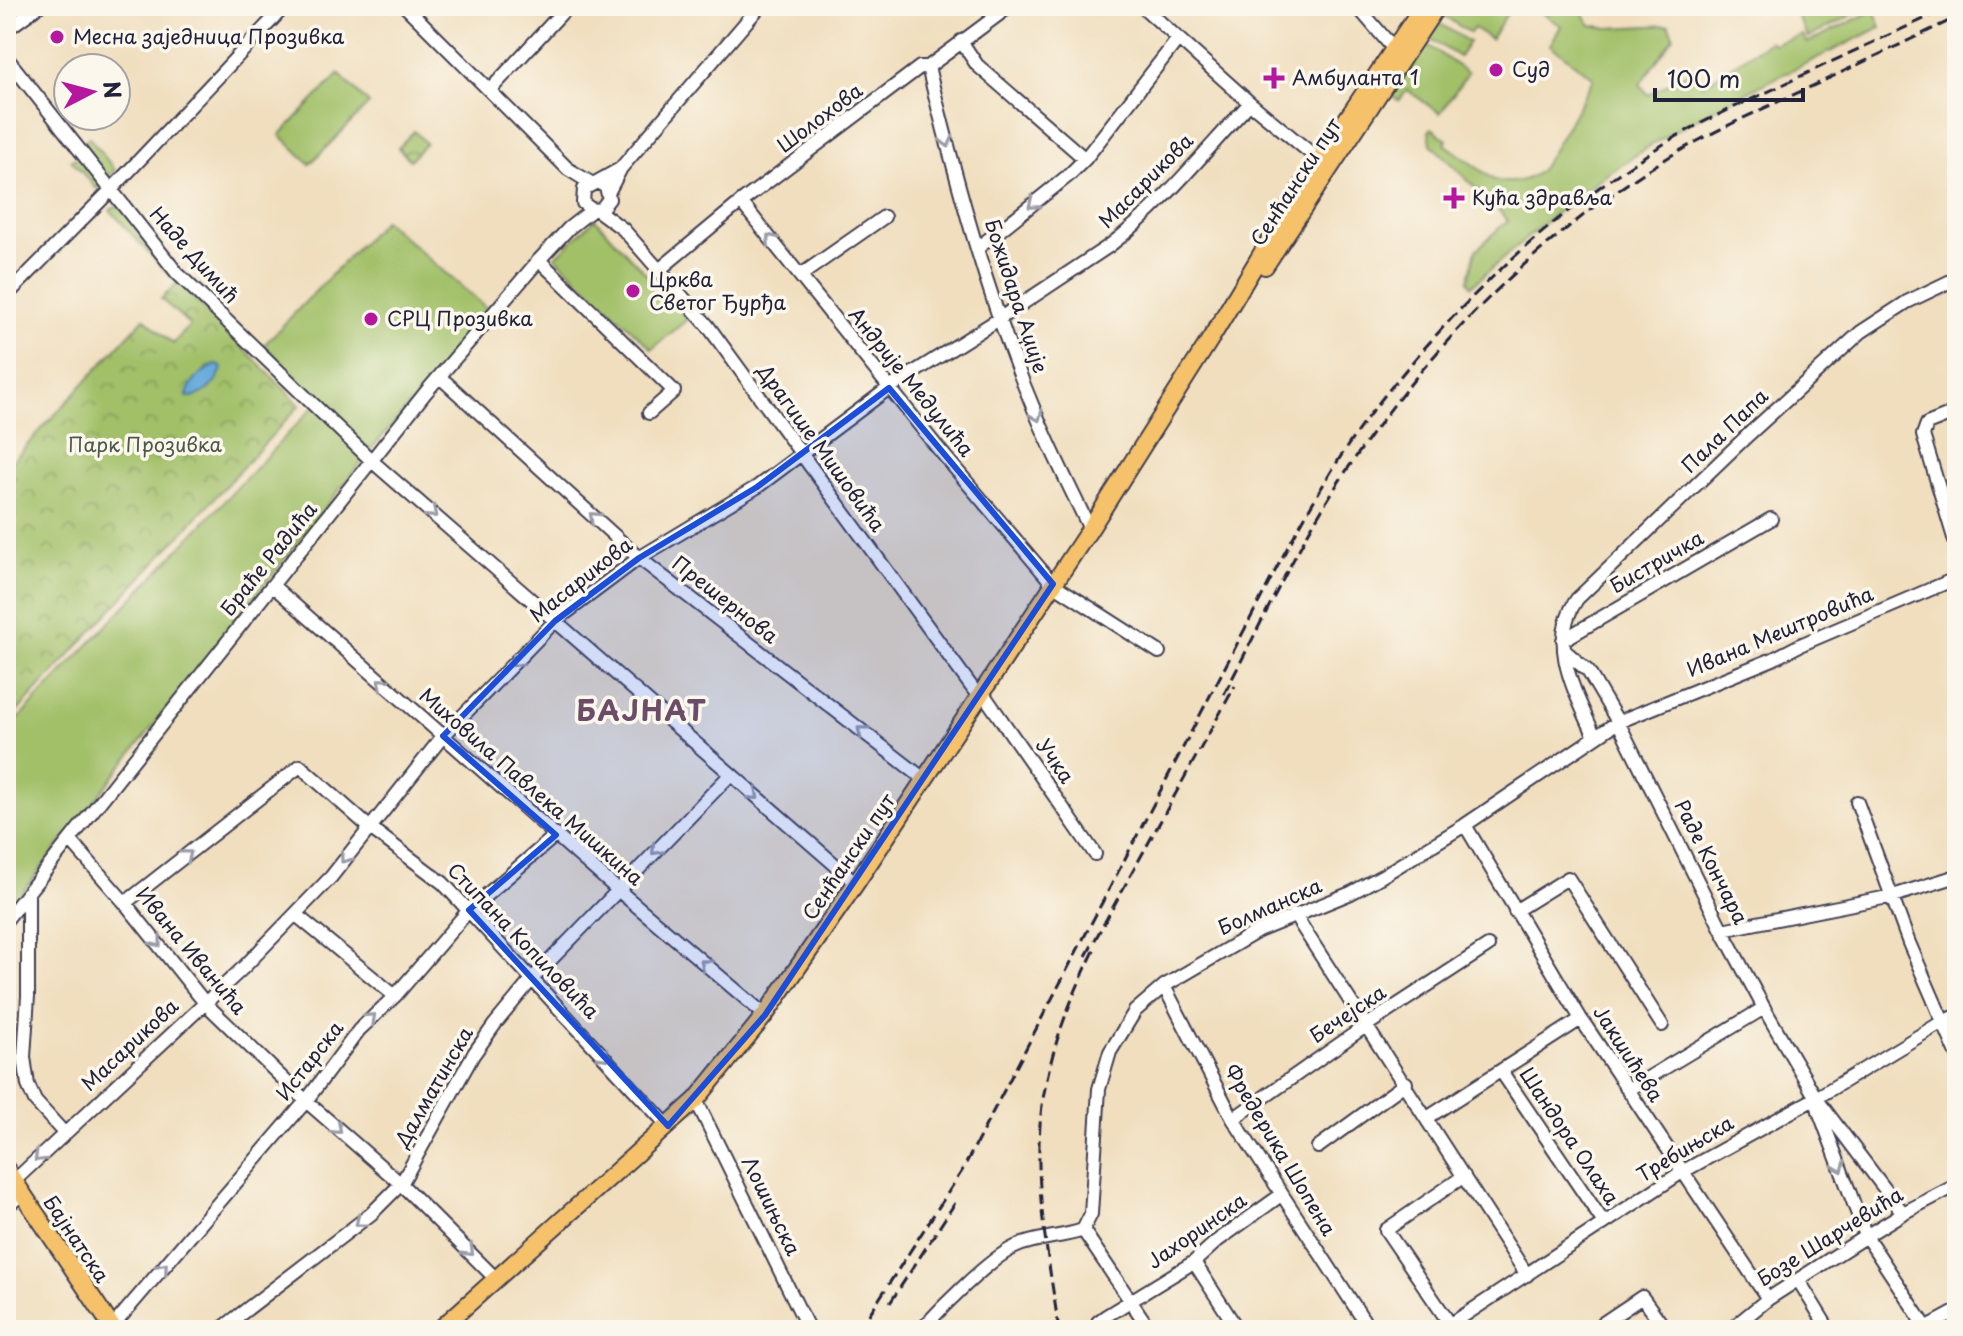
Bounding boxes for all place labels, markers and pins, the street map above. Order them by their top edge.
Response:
place label: Месна заједница Прозивка [73,21,345,51]
marker: Месна заједница Прозивка [48,28,66,46]
place label: Суд [1512,54,1550,84]
marker: Суд [1487,61,1505,79]
place label: Амбуланта 1 [1292,62,1419,92]
marker: Амбуланта 1 [1263,67,1285,89]
place label: Кућа здравља [1472,182,1612,212]
marker: Кућа здравља [1443,187,1465,209]
place label: Црква Светог Ђурђа [649,264,786,317]
marker: Црква Светог Ђурђа [624,282,642,300]
place label: СРЦ Прозивка [387,303,533,333]
marker: СРЦ Прозивка [362,310,380,328]

